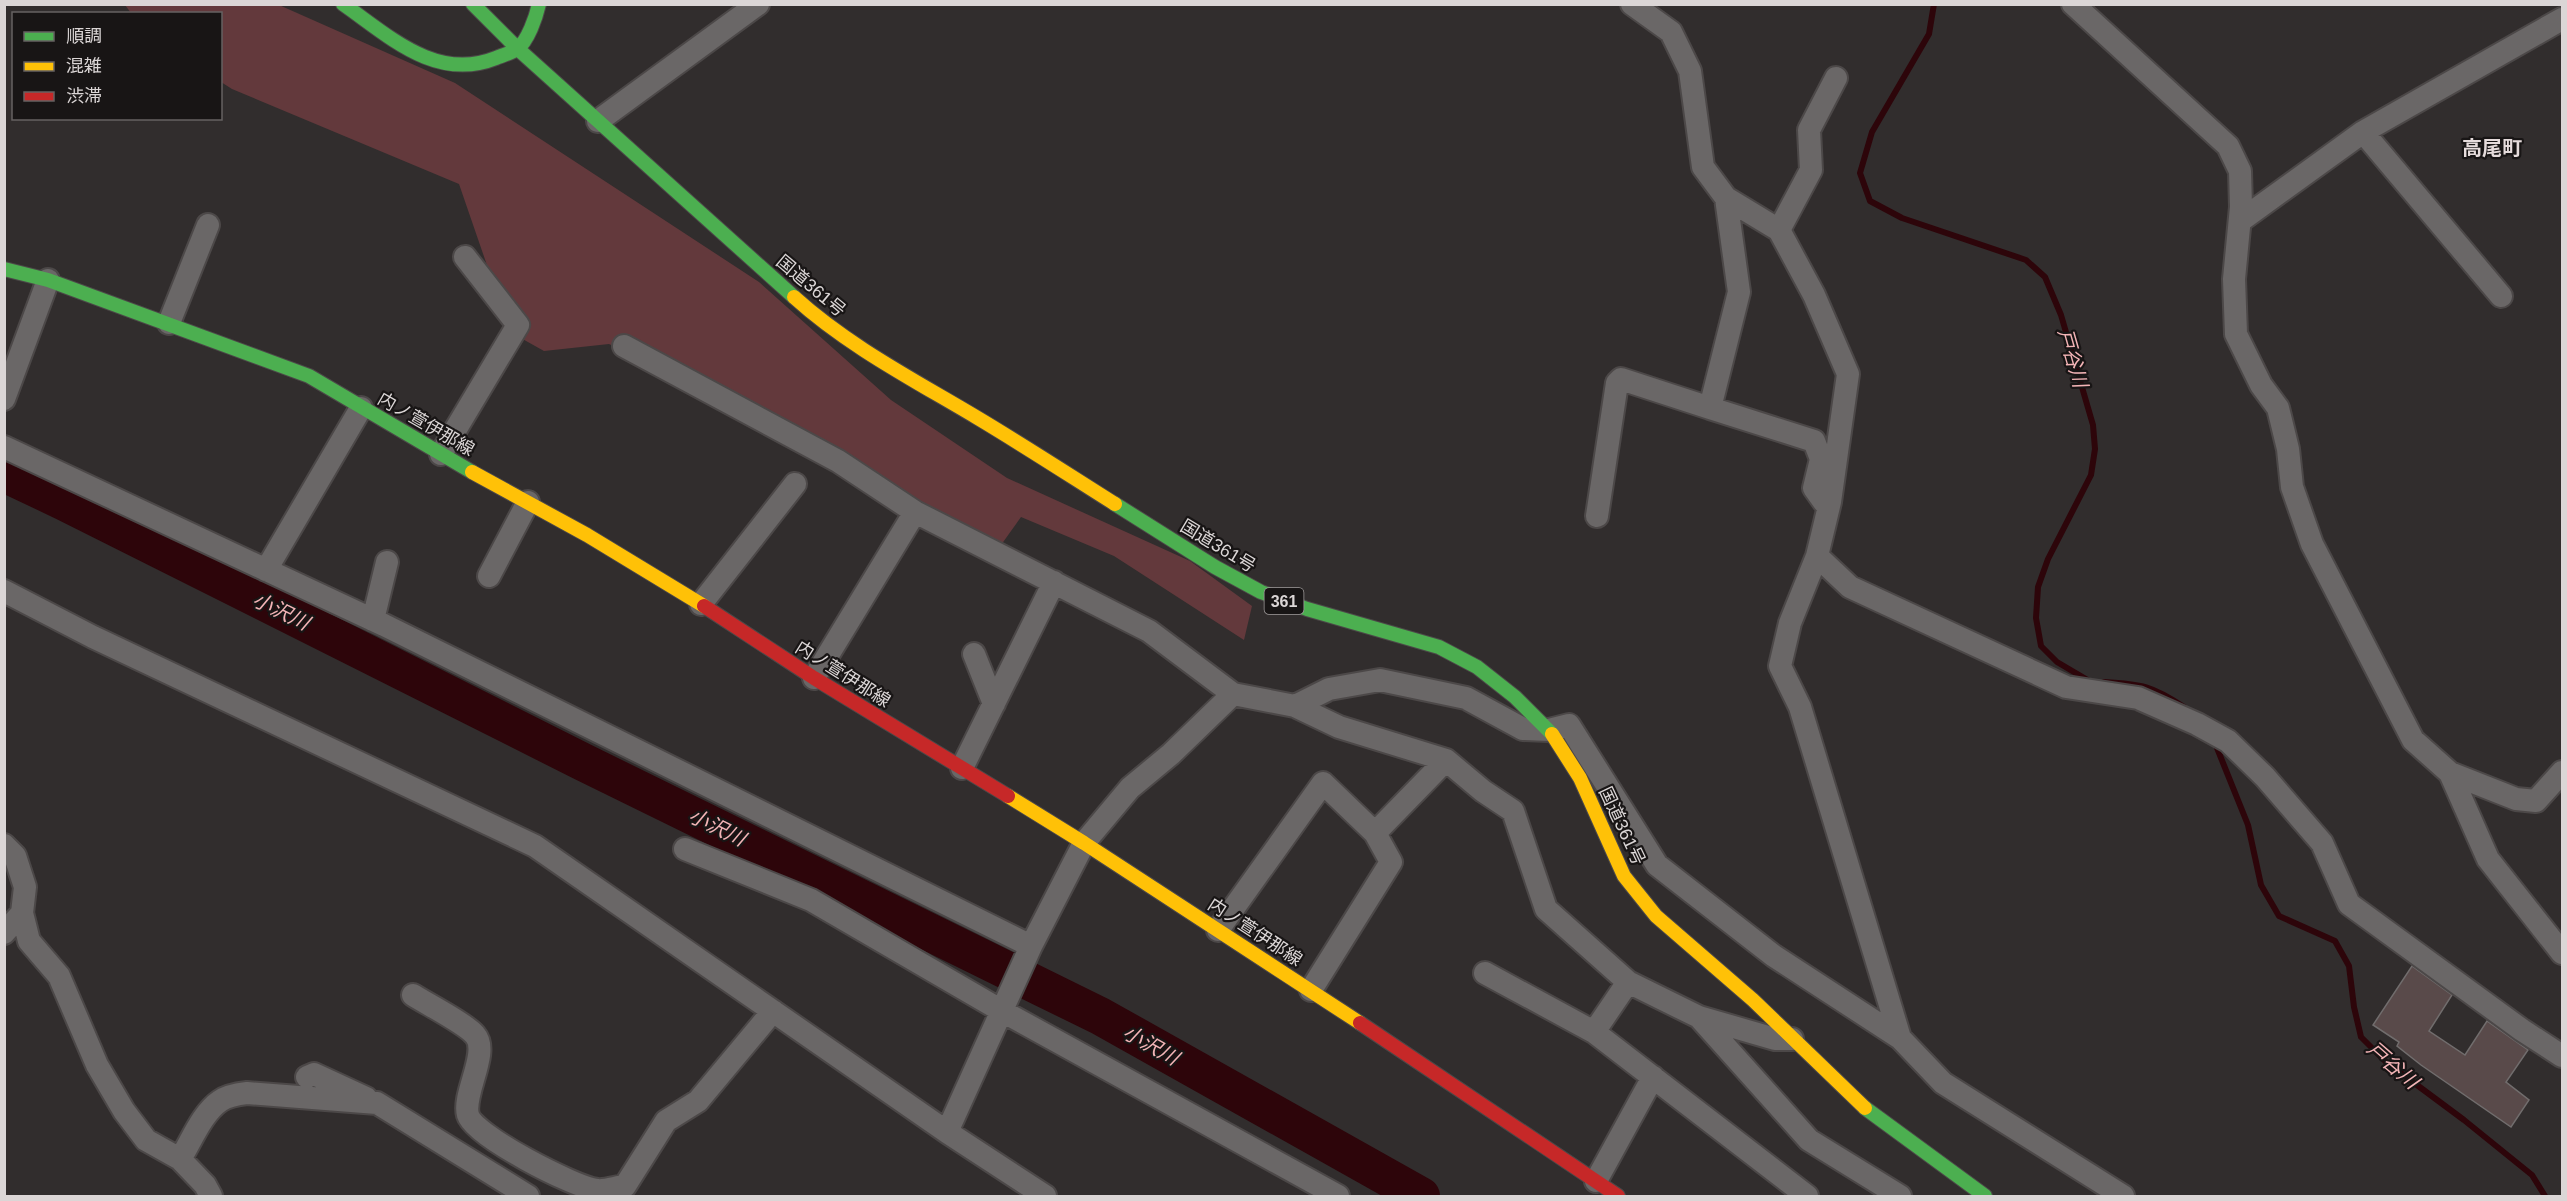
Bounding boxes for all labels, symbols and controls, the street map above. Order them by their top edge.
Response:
legend [12,12,222,120]
text: 順調 [66,26,102,46]
text: 混雑 [66,56,102,76]
text: 渋滞 [66,86,102,106]
district label: 高尾町 [2462,137,2522,159]
street label: 国道361号 [772,251,850,321]
water label: 戸谷川 [2054,326,2092,392]
street label: 内ノ萱伊那線 [374,388,478,460]
street label: 国道361号 [1177,516,1259,576]
water label: 小沢川 [249,588,315,635]
road number: 361 [1264,588,1304,614]
street label: 内ノ萱伊那線 [792,637,894,711]
street label: 国道361号 [1595,784,1649,868]
water label: 小沢川 [685,804,751,851]
street label: 内ノ萱伊那線 [1204,894,1306,970]
water label: 小沢川 [1119,1021,1184,1070]
water label: 戸谷川 [2363,1037,2424,1094]

